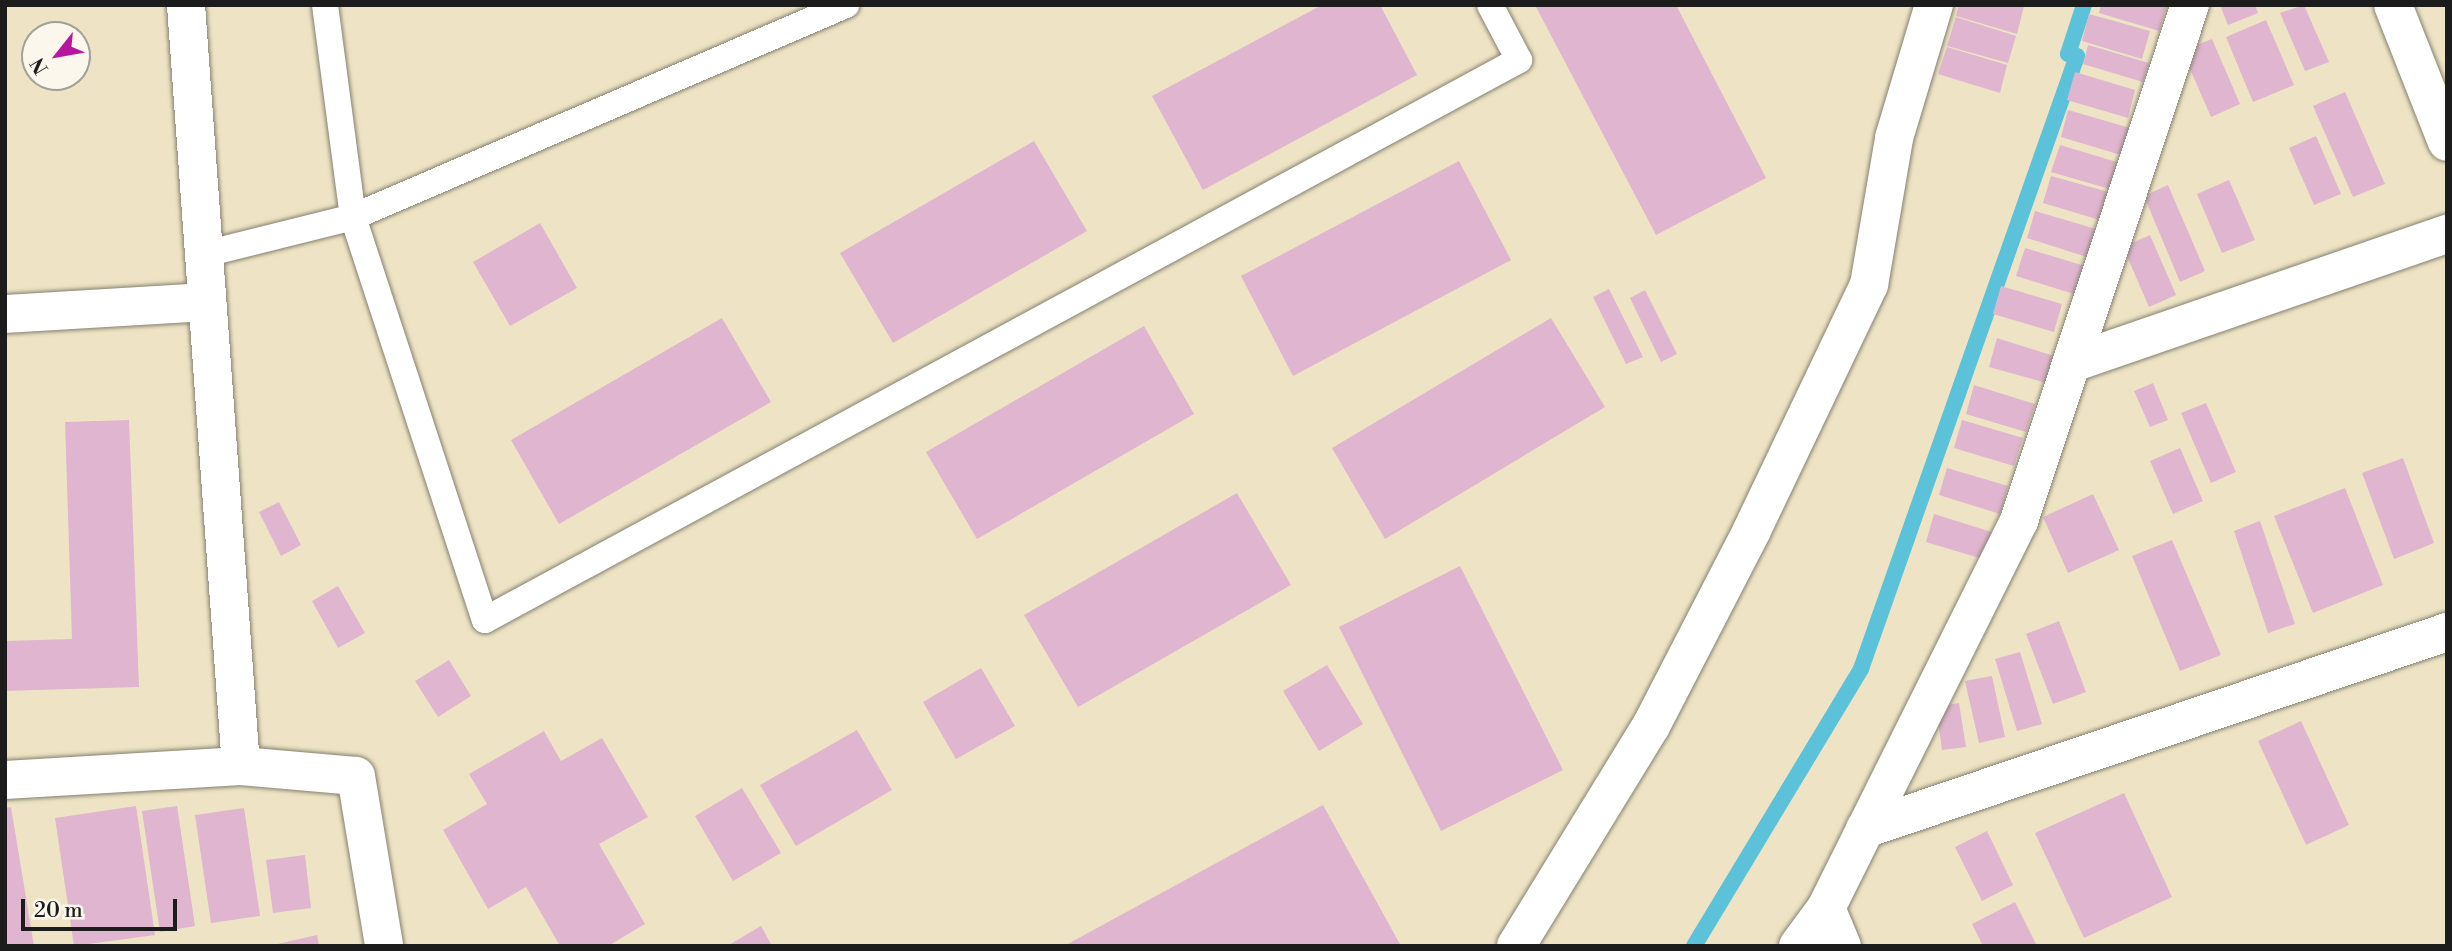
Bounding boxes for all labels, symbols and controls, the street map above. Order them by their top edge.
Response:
north arrow [21,21,91,91]
text: N [26,53,54,78]
scale bar [24,884,180,928]
text: 20 m [34,898,83,924]

